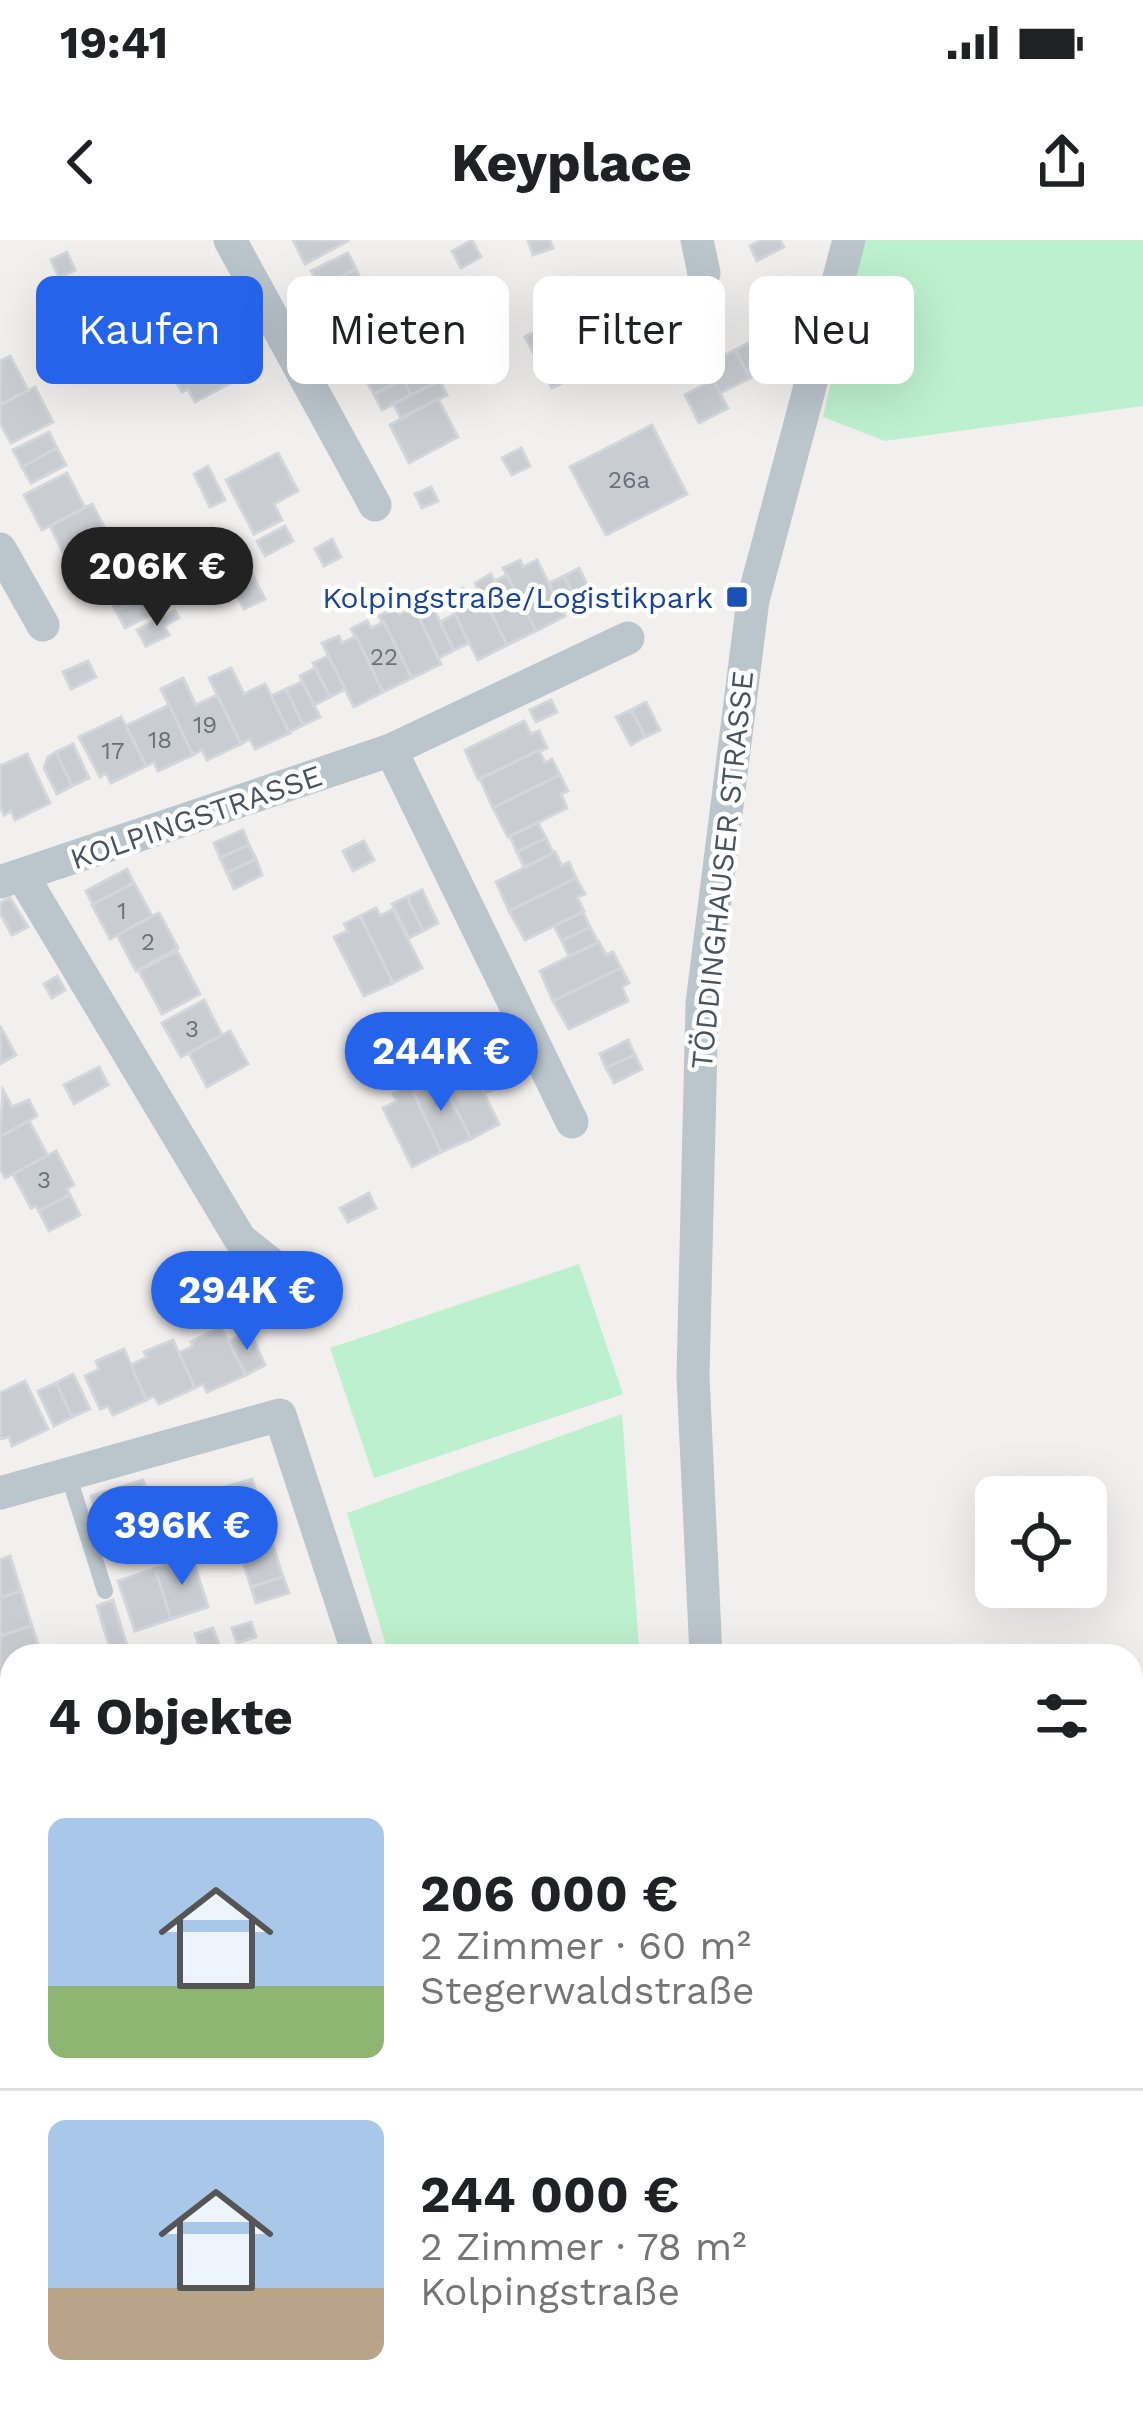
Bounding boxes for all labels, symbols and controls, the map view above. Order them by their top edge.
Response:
text: 19:41 [60,16,168,69]
icon: back [48,129,114,195]
icon: share [1029,129,1095,195]
text: Keyplace [451,131,692,194]
chip: Kaufen [36,276,263,384]
chip: Mieten [287,276,509,384]
chip: Filter [533,276,725,384]
chip: Neu [749,276,914,384]
house number: 26a [608,466,650,494]
pin: 206K € [59,527,255,629]
text: 206K € [88,543,226,588]
place label: Kolpingstraße/Logistikpark [322,580,713,615]
marker: Kolpingstraße/Logistikpark [724,584,750,610]
house number: 22 [370,643,398,671]
street label: TÖDDINGHAUSER STRASSE [684,669,760,1071]
house number: 19 [193,711,217,739]
house number: 18 [148,726,172,754]
house number: 17 [102,737,124,765]
street label: KOLPINGSTRASSE [66,758,326,876]
house number: 1 [117,897,127,925]
house number: 2 [141,928,155,956]
pin: 244K € [343,1012,539,1114]
house number: 3 [185,1015,199,1043]
text: 244K € [372,1028,510,1073]
house number: 3 [37,1166,51,1194]
pin: 294K € [149,1251,345,1353]
text: 294K € [178,1267,316,1312]
map controls [975,1476,1107,1608]
button: locate [975,1476,1107,1608]
pin: 396K € [84,1486,280,1588]
text: 396K € [114,1502,250,1547]
icon: filters [1029,1683,1095,1749]
text: 4 Objekte [48,1687,293,1746]
text: 206 000 € [420,1864,678,1923]
icon: home [144,1866,288,2010]
text: 2 Zimmer · 60 m² [420,1923,751,1968]
text: Stegerwaldstraße [420,1968,755,2013]
text: 244 000 € [420,2165,679,2224]
icon: home [144,2168,288,2312]
text: 2 Zimmer · 78 m² [420,2224,747,2269]
text: Kolpingstraße [420,2269,680,2314]

